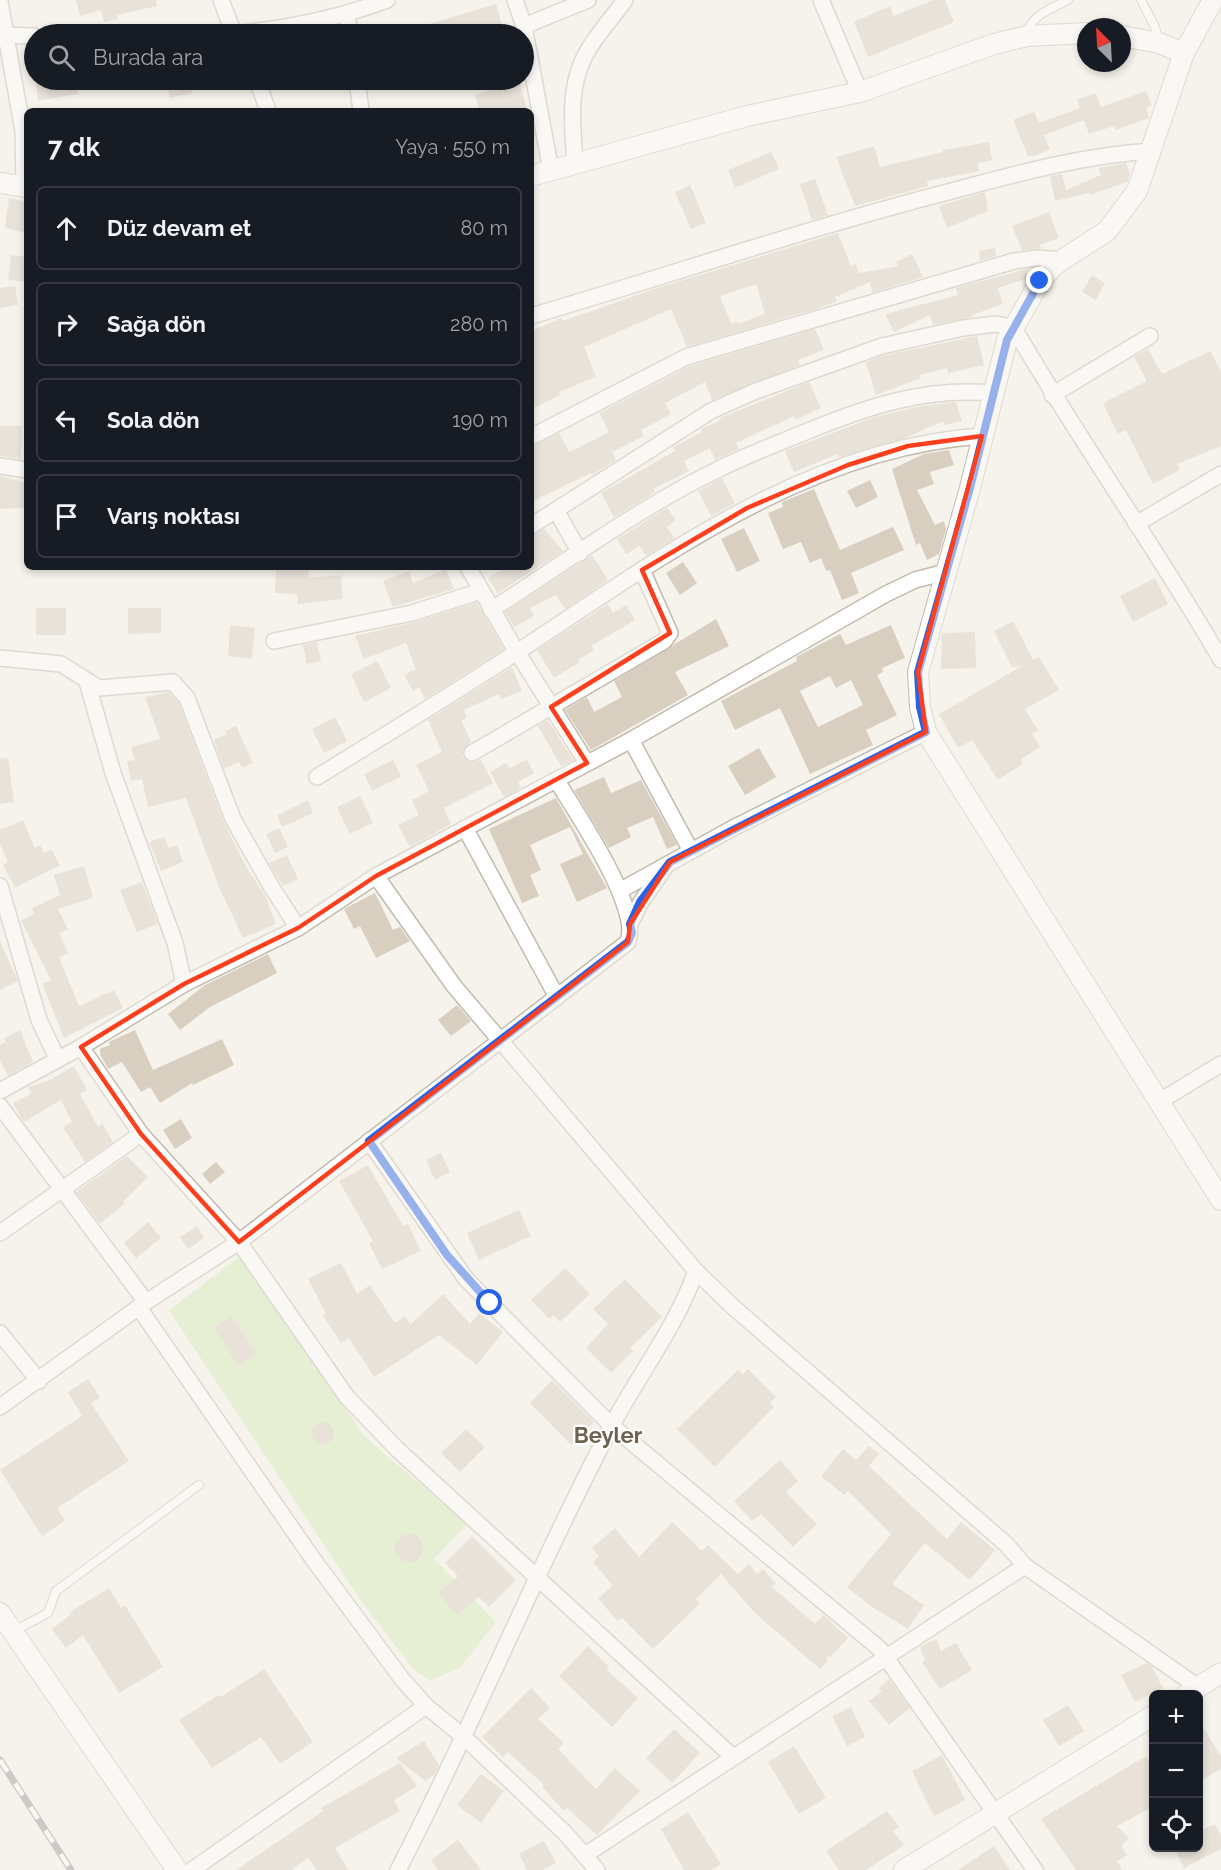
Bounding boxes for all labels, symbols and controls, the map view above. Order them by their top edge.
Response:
north arrow [1077,18,1131,72]
search box [24,24,534,90]
icon: search [45,41,78,74]
text: Burada ara [93,44,203,70]
text: 7 dk [48,132,100,162]
text: Yaya · 550 m [395,135,510,159]
icon: ahead [50,212,83,245]
text: Düz devam et [107,215,251,241]
text: 80 m [460,216,508,240]
route end [1026,267,1052,293]
icon: right [50,308,83,341]
text: Sağa dön [107,311,206,337]
text: 280 m [450,312,508,336]
icon: left [50,404,83,437]
text: Sola dön [107,407,200,433]
text: 190 m [452,408,508,432]
icon: arrive [50,500,83,533]
text: Varış noktası [107,503,240,529]
route start [476,1289,502,1315]
district label: Beyler [574,1422,643,1448]
map controls [1149,1690,1203,1852]
button: + [1149,1690,1203,1744]
button: − [1149,1744,1203,1798]
button: locate [1149,1798,1203,1852]

